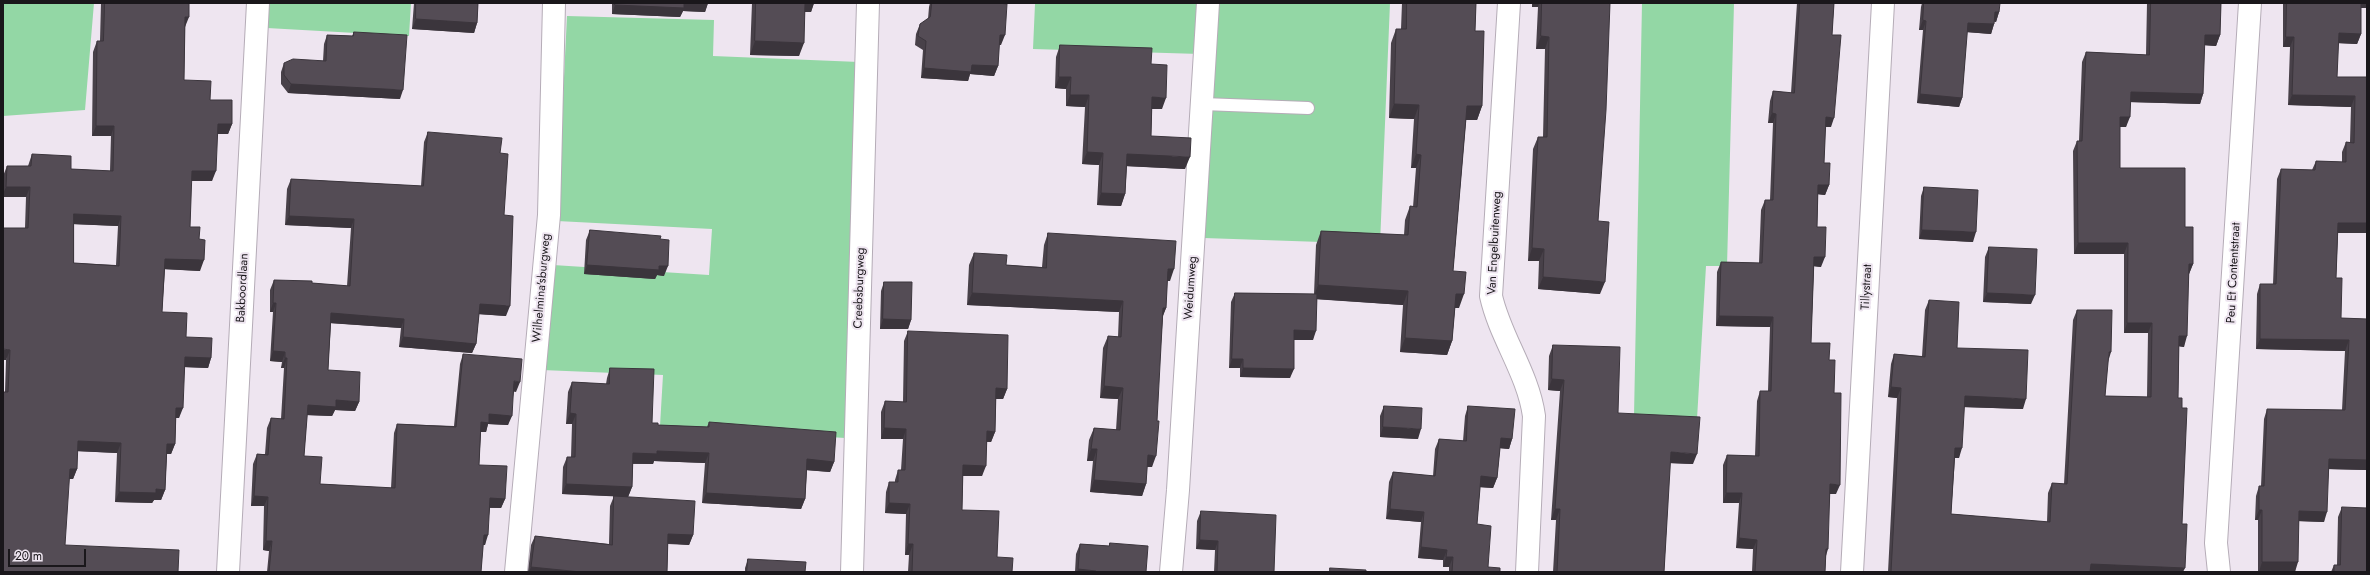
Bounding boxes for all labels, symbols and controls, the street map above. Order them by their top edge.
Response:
street label: Van Engelbuitenweg [1485,191,1505,295]
street label: Peu Et Contentstraat [2224,222,2244,324]
street label: Wilhelmina'sburgweg [530,233,554,343]
street label: Creebsburgweg [851,247,869,329]
street label: Bakboordlaan [234,253,252,323]
street label: Weidumweg [1182,256,1200,320]
street label: Tillystraat [1859,264,1875,310]
scale bar [10,541,88,567]
text: 20 m [15,547,42,565]

